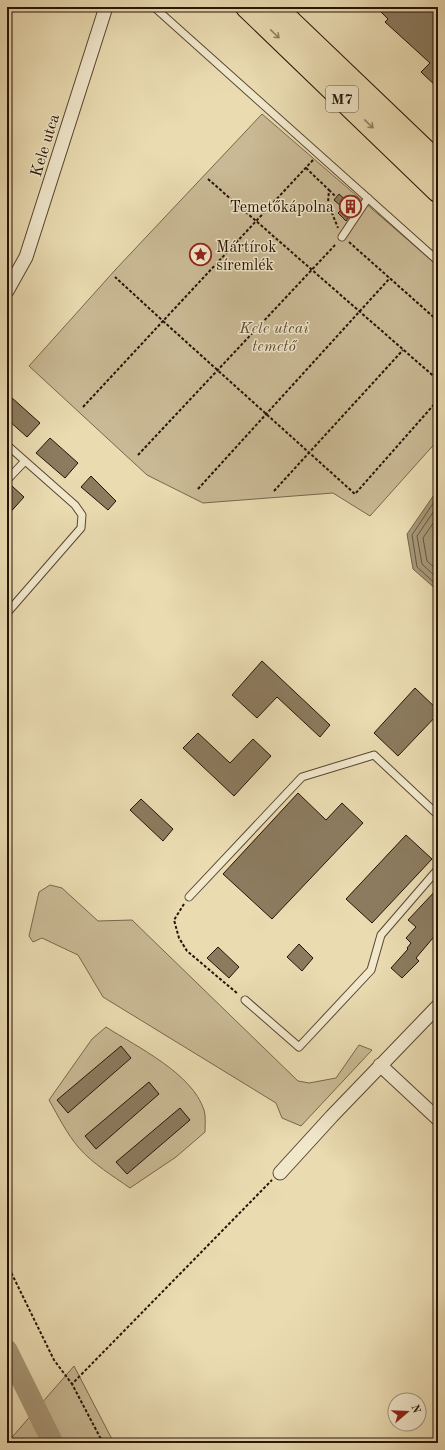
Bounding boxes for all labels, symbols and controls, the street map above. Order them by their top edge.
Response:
one-way arrow [270,29,280,39]
road number: M7 [326,86,358,112]
street label: Kele utca [29,112,63,179]
one-way arrow [364,119,374,129]
building icon: Temetőkápolna [337,193,363,219]
place label: Temetőkápolna [229,200,334,216]
place label: Mártírok síremlék [216,240,277,274]
place icon: Mártírok síremlék [187,242,213,268]
park label: Kele utcai temető [238,321,309,355]
north arrow [387,1392,427,1432]
text: N [408,1403,422,1416]

